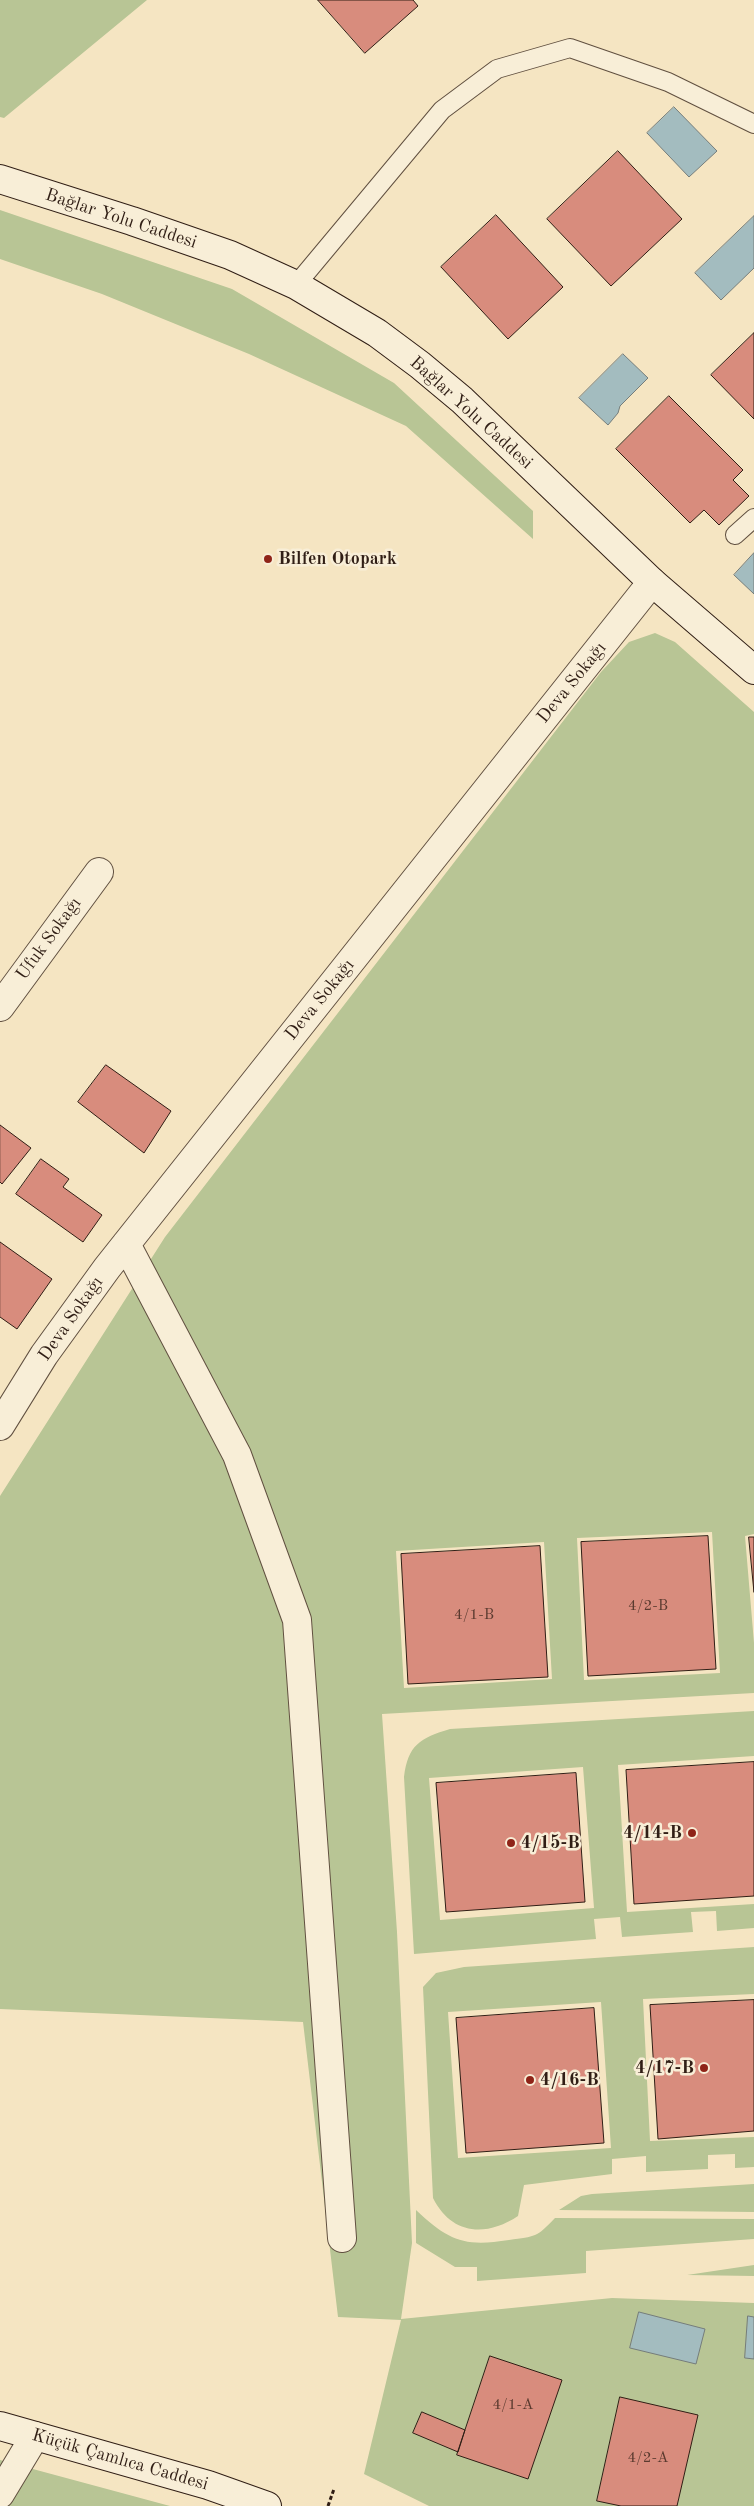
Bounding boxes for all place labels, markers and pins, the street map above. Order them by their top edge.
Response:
place label: Bilfen Otopark [278,548,397,570]
marker: Bilfen Otopark [262,553,274,565]
place label: 4/14-B [623,1822,682,1844]
marker: 4/14-B [686,1827,698,1839]
place label: 4/15-B [521,1832,580,1854]
marker: 4/15-B [505,1837,517,1849]
place label: 4/17-B [635,2057,694,2079]
marker: 4/17-B [698,2062,710,2074]
place label: 4/16-B [540,2069,599,2091]
marker: 4/16-B [524,2074,536,2086]

